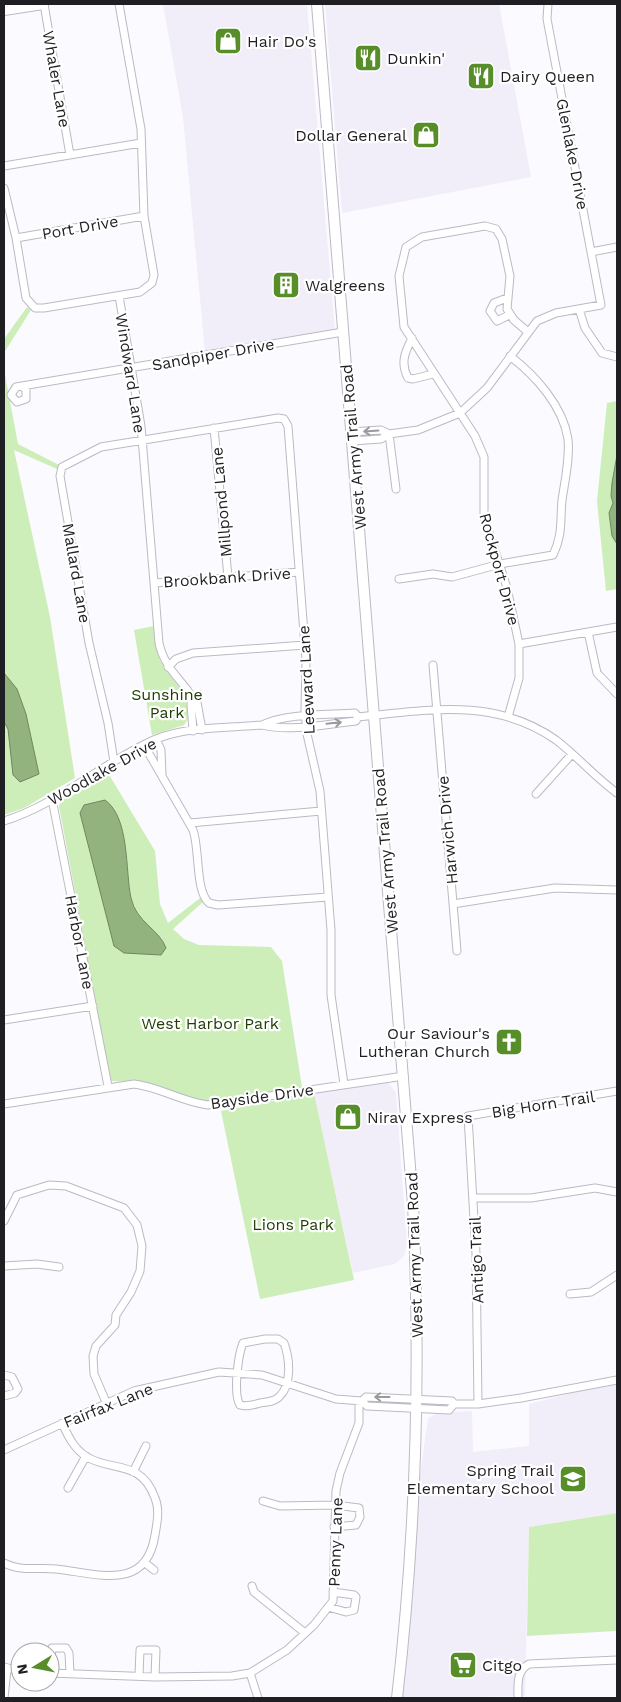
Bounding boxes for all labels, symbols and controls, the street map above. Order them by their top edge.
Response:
shop icon: Hair Do's [213,26,243,56]
street label: Whaler Lane [39,29,74,129]
place label: Hair Do's [247,32,316,51]
restaurant icon: Dunkin' [353,43,383,73]
place label: Dunkin' [387,49,445,68]
restaurant icon: Dairy Queen [466,61,496,91]
place label: Dairy Queen [500,67,595,86]
street label: Glenlake Drive [552,97,593,211]
shop icon: Dollar General [411,120,441,150]
place label: Dollar General [295,126,407,145]
street label: Port Drive [40,211,120,244]
building icon: Walgreens [271,270,301,300]
place label: Walgreens [305,276,385,295]
street label: Windward Lane [112,312,149,434]
street label: Sandpiper Drive [150,334,276,375]
street label: West Army Trail Road [337,363,370,530]
one-way arrow [363,426,379,435]
street label: Millpond Lane [207,446,236,558]
street label: Rockport Drive [475,511,524,627]
street label: Mallard Lane [58,522,95,624]
street label: Brookbank Drive [163,564,292,591]
street label: Leeward Lane [294,625,319,735]
park label: Sunshine Park [131,685,203,722]
one-way arrow [325,718,341,728]
street label: Woodlake Drive [45,734,160,809]
street label: West Army Trail Road [369,767,402,934]
street label: Harwich Drive [433,775,462,885]
street label: Harbor Lane [61,893,98,991]
park label: West Harbor Park [141,1014,279,1033]
place label: Our Saviour's Lutheran Church [358,1024,490,1061]
church icon: Our Saviour's Lutheran Church [494,1027,524,1057]
street label: Bayside Drive [209,1080,315,1113]
street label: Big Horn Trail [490,1087,596,1122]
shop icon: Nirav Express [333,1102,363,1132]
place label: Nirav Express [367,1108,473,1127]
street label: West Army Trail Road [402,1172,427,1338]
park label: Lions Park [252,1215,334,1234]
street label: Antigo Trail [465,1216,488,1304]
street label: Fairfax Lane [61,1379,156,1432]
one-way arrow [374,1392,390,1402]
place label: Spring Trail Elementary School [407,1461,554,1498]
school or university icon: Spring Trail Elementary School [558,1464,588,1494]
street label: Penny Lane [324,1497,347,1587]
north arrow [10,1642,60,1692]
supermarket icon: Citgo [448,1650,478,1680]
place label: Citgo [482,1656,522,1675]
text: N [13,1663,31,1676]

